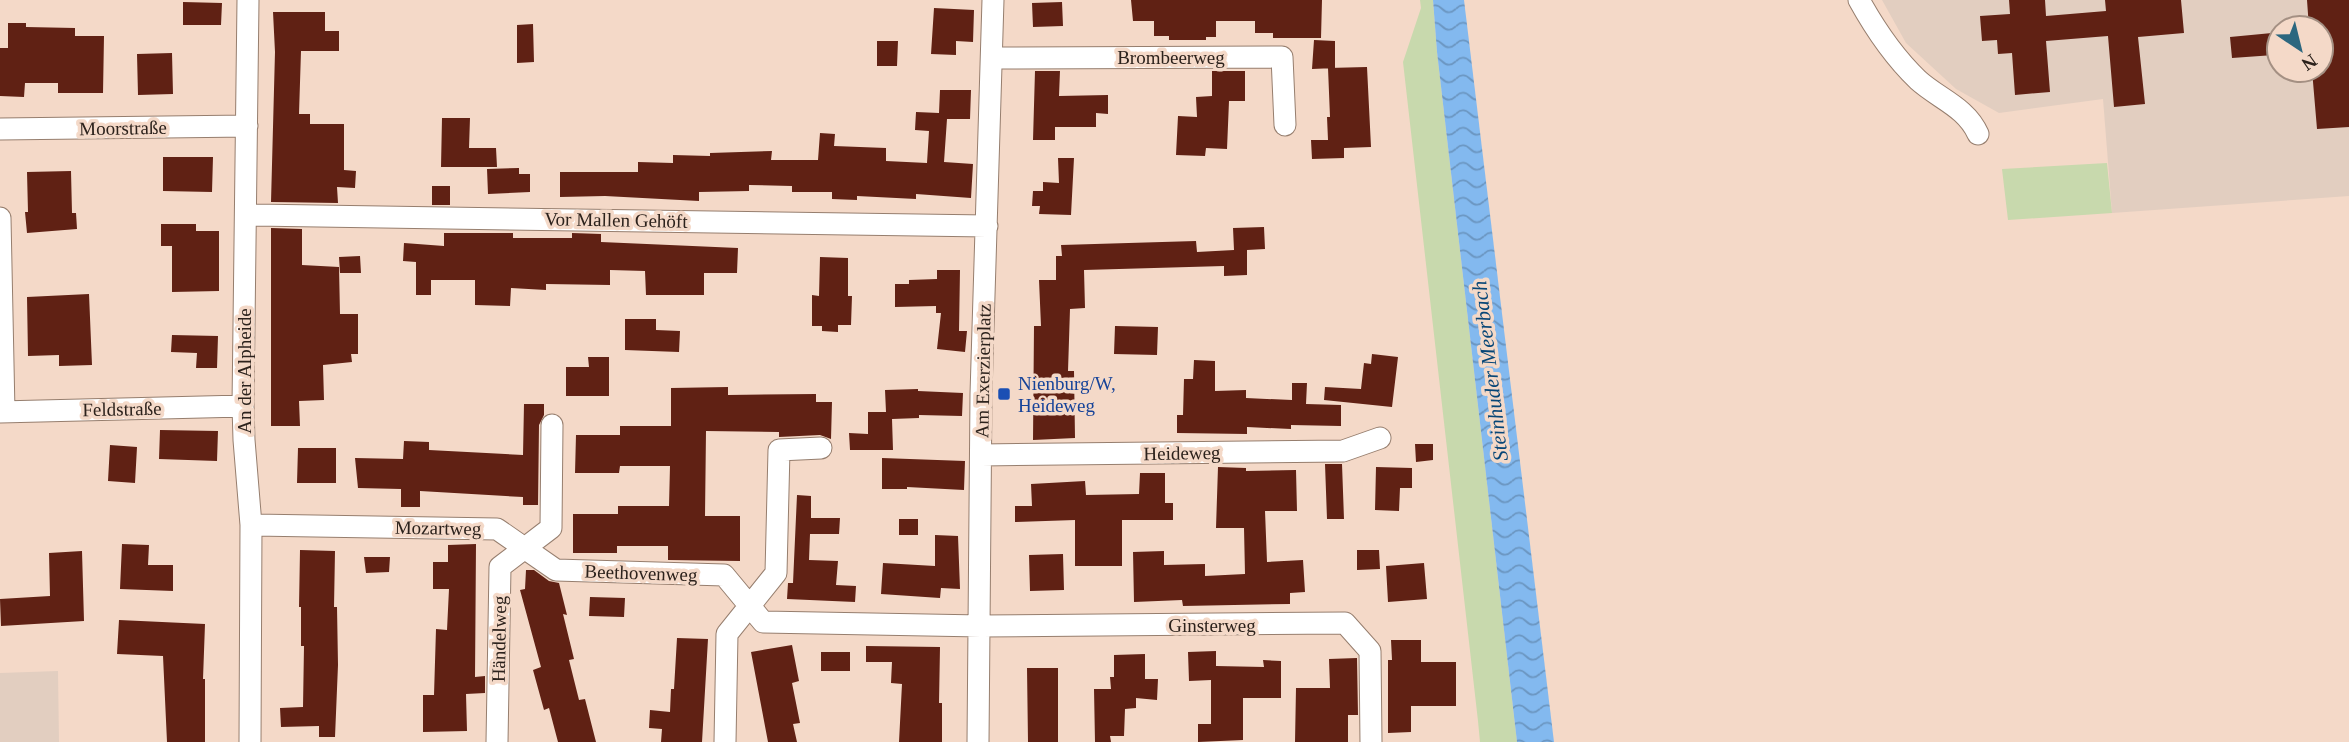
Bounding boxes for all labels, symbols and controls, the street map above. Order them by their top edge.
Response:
north arrow [2265,14,2335,84]
street label: Brombeerweg [1117,47,1225,68]
text: N [2298,50,2321,75]
street label: Moorstraße [79,117,167,139]
street label: Vor Mallen Gehöft [544,208,688,232]
water label: Steinhuder Meerbach [1467,280,1513,462]
street label: Am Exerzierplatz [971,304,995,438]
street label: An der Alpheide [234,308,255,434]
place label: Nienburg/W, Heideweg [1018,373,1116,416]
marker: Nienburg/W, Heideweg [996,386,1012,402]
street label: Feldstraße [82,398,162,420]
street label: Heideweg [1143,442,1221,464]
street label: Mozartweg [395,517,482,539]
street label: Beethovenweg [584,561,698,585]
street label: Händelweg [488,595,510,682]
street label: Ginsterweg [1168,615,1256,636]

